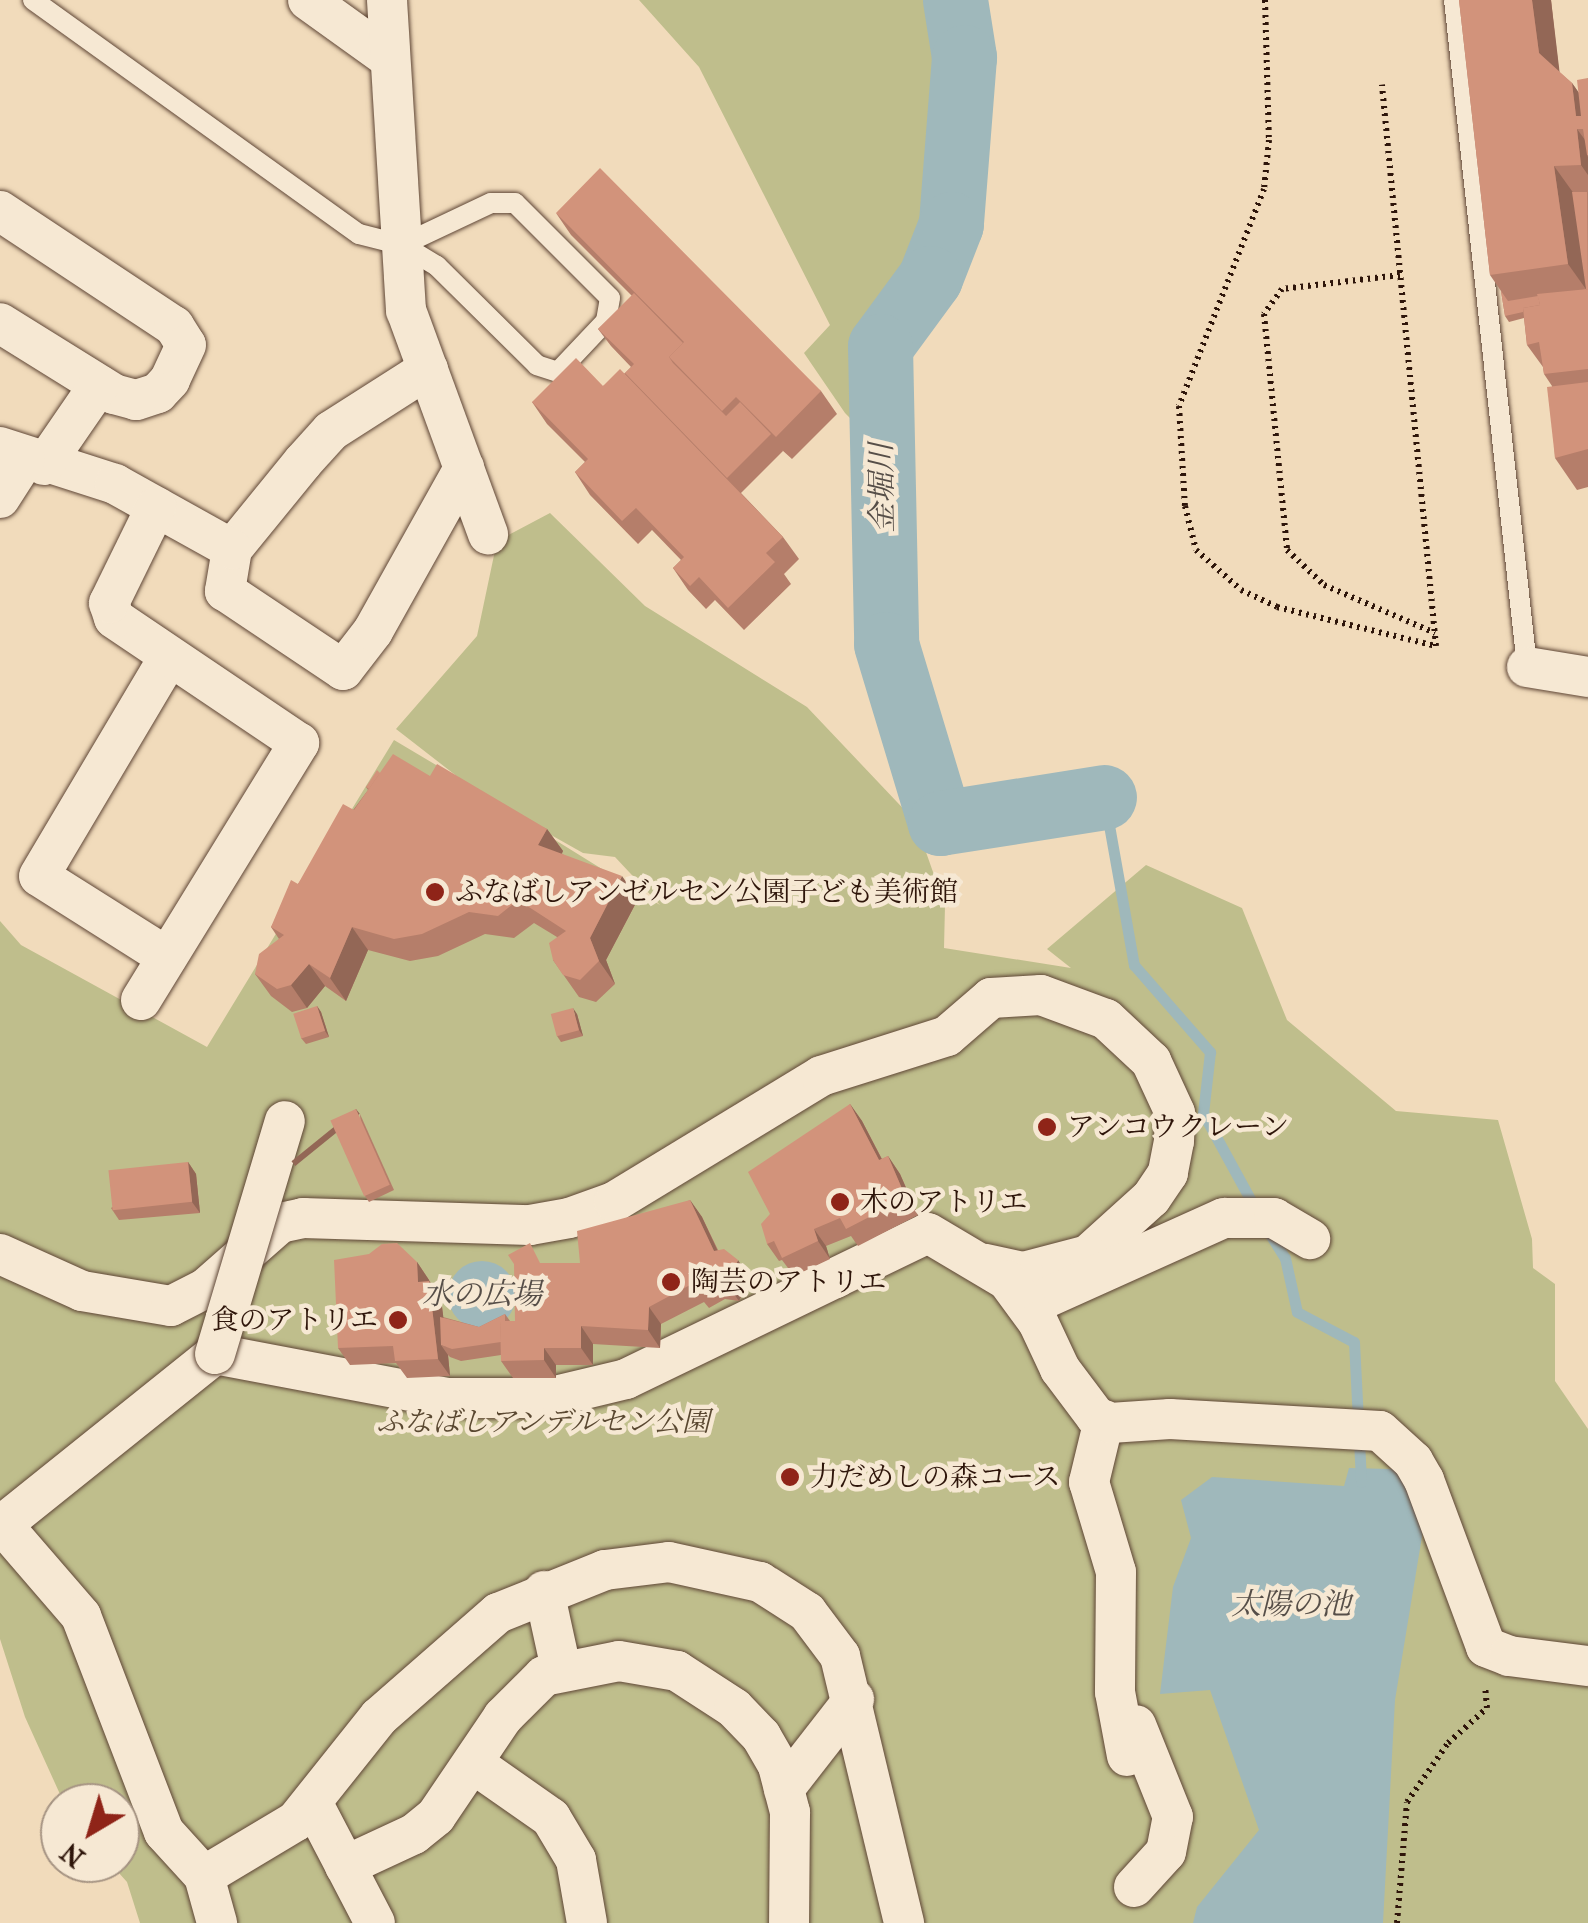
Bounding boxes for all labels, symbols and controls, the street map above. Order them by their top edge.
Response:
water label: 金堀川 [864,443,902,533]
place label: ふなばしアンゼルセン公園子ども美術館 [455,875,959,909]
marker: ふなばしアンゼルセン公園子ども美術館 [424,881,446,903]
place label: アンコウクレーン [1067,1110,1291,1144]
marker: アンコウクレーン [1036,1116,1058,1138]
place label: 木のアトリエ [860,1185,1028,1219]
marker: 木のアトリエ [829,1191,851,1213]
place label: 陶芸のアトリエ [691,1265,887,1299]
marker: 陶芸のアトリエ [660,1271,682,1293]
water label: 水の広場 [422,1277,542,1313]
place label: 食のアトリエ [210,1303,378,1337]
marker: 食のアトリエ [387,1309,409,1331]
park label: ふなばしアンデルセン公園 [375,1405,711,1439]
place label: 力だめしの森コース [810,1460,1062,1494]
marker: 力だめしの森コース [779,1466,801,1488]
water label: 太陽の池 [1231,1587,1351,1623]
north arrow [40,1783,140,1883]
text: N [54,1836,91,1875]

